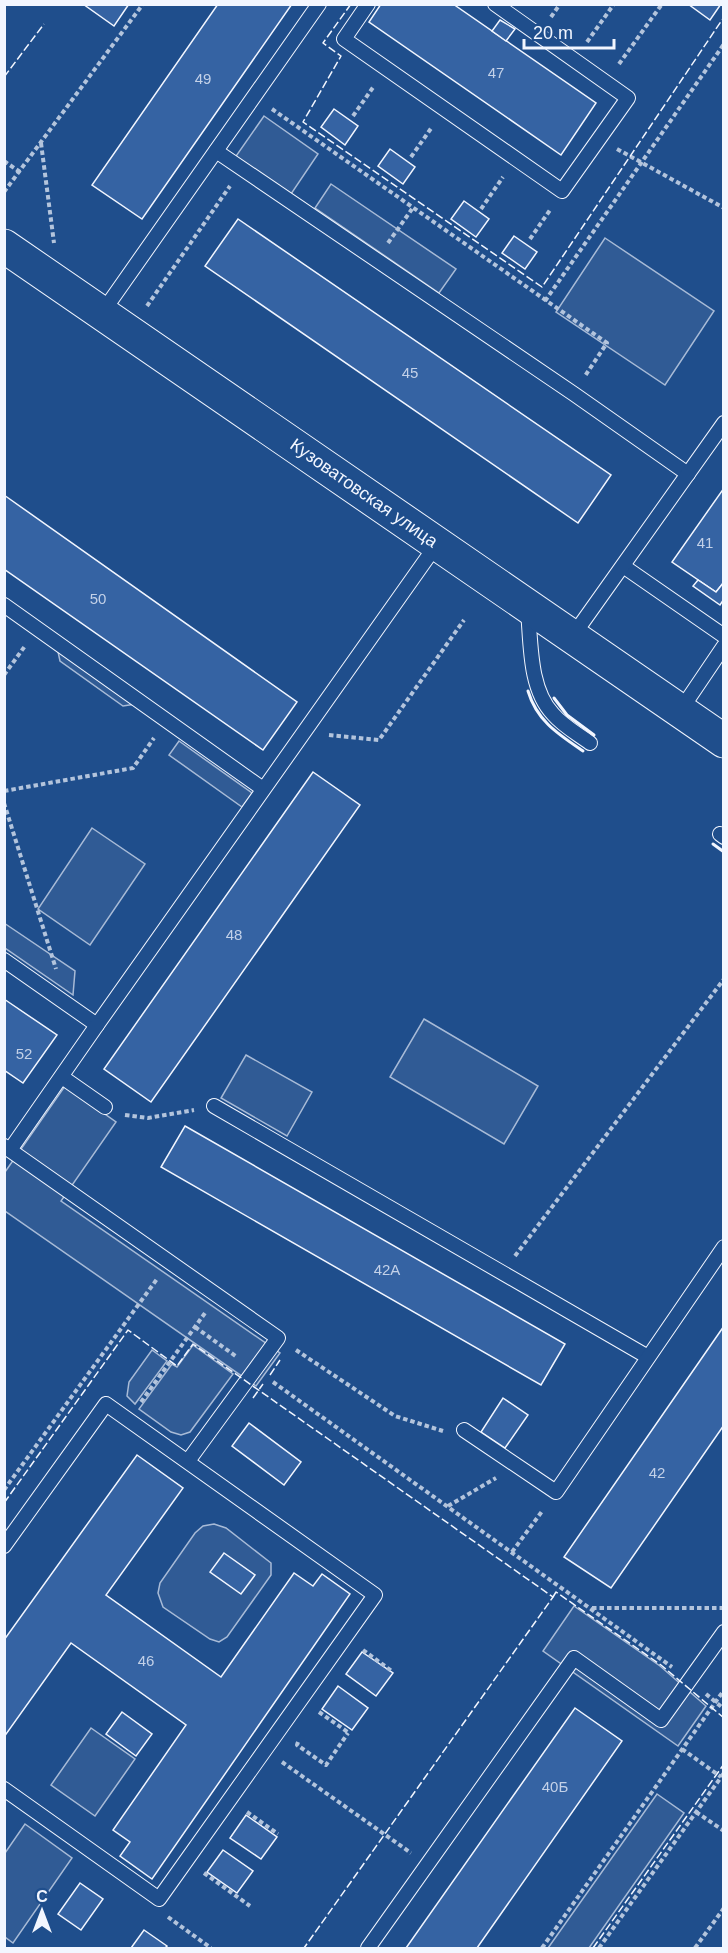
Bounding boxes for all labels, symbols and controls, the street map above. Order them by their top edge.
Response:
scale bar [524,12,614,50]
text: 20 m [533,23,573,43]
house number: 47 [488,64,504,81]
house number: 49 [195,70,211,87]
house number: 45 [402,364,418,381]
street label: Кузоватовская улица [286,434,442,552]
house number: 41 [697,534,713,551]
house number: 50 [90,590,106,607]
house number: 48 [226,926,242,943]
house number: 52 [16,1045,32,1062]
house number: 42А [374,1261,400,1278]
house number: 42 [649,1464,665,1481]
house number: 46 [138,1652,154,1669]
house number: 40Б [542,1778,568,1795]
north arrow [12,1881,72,1941]
text: С [36,1888,48,1905]

